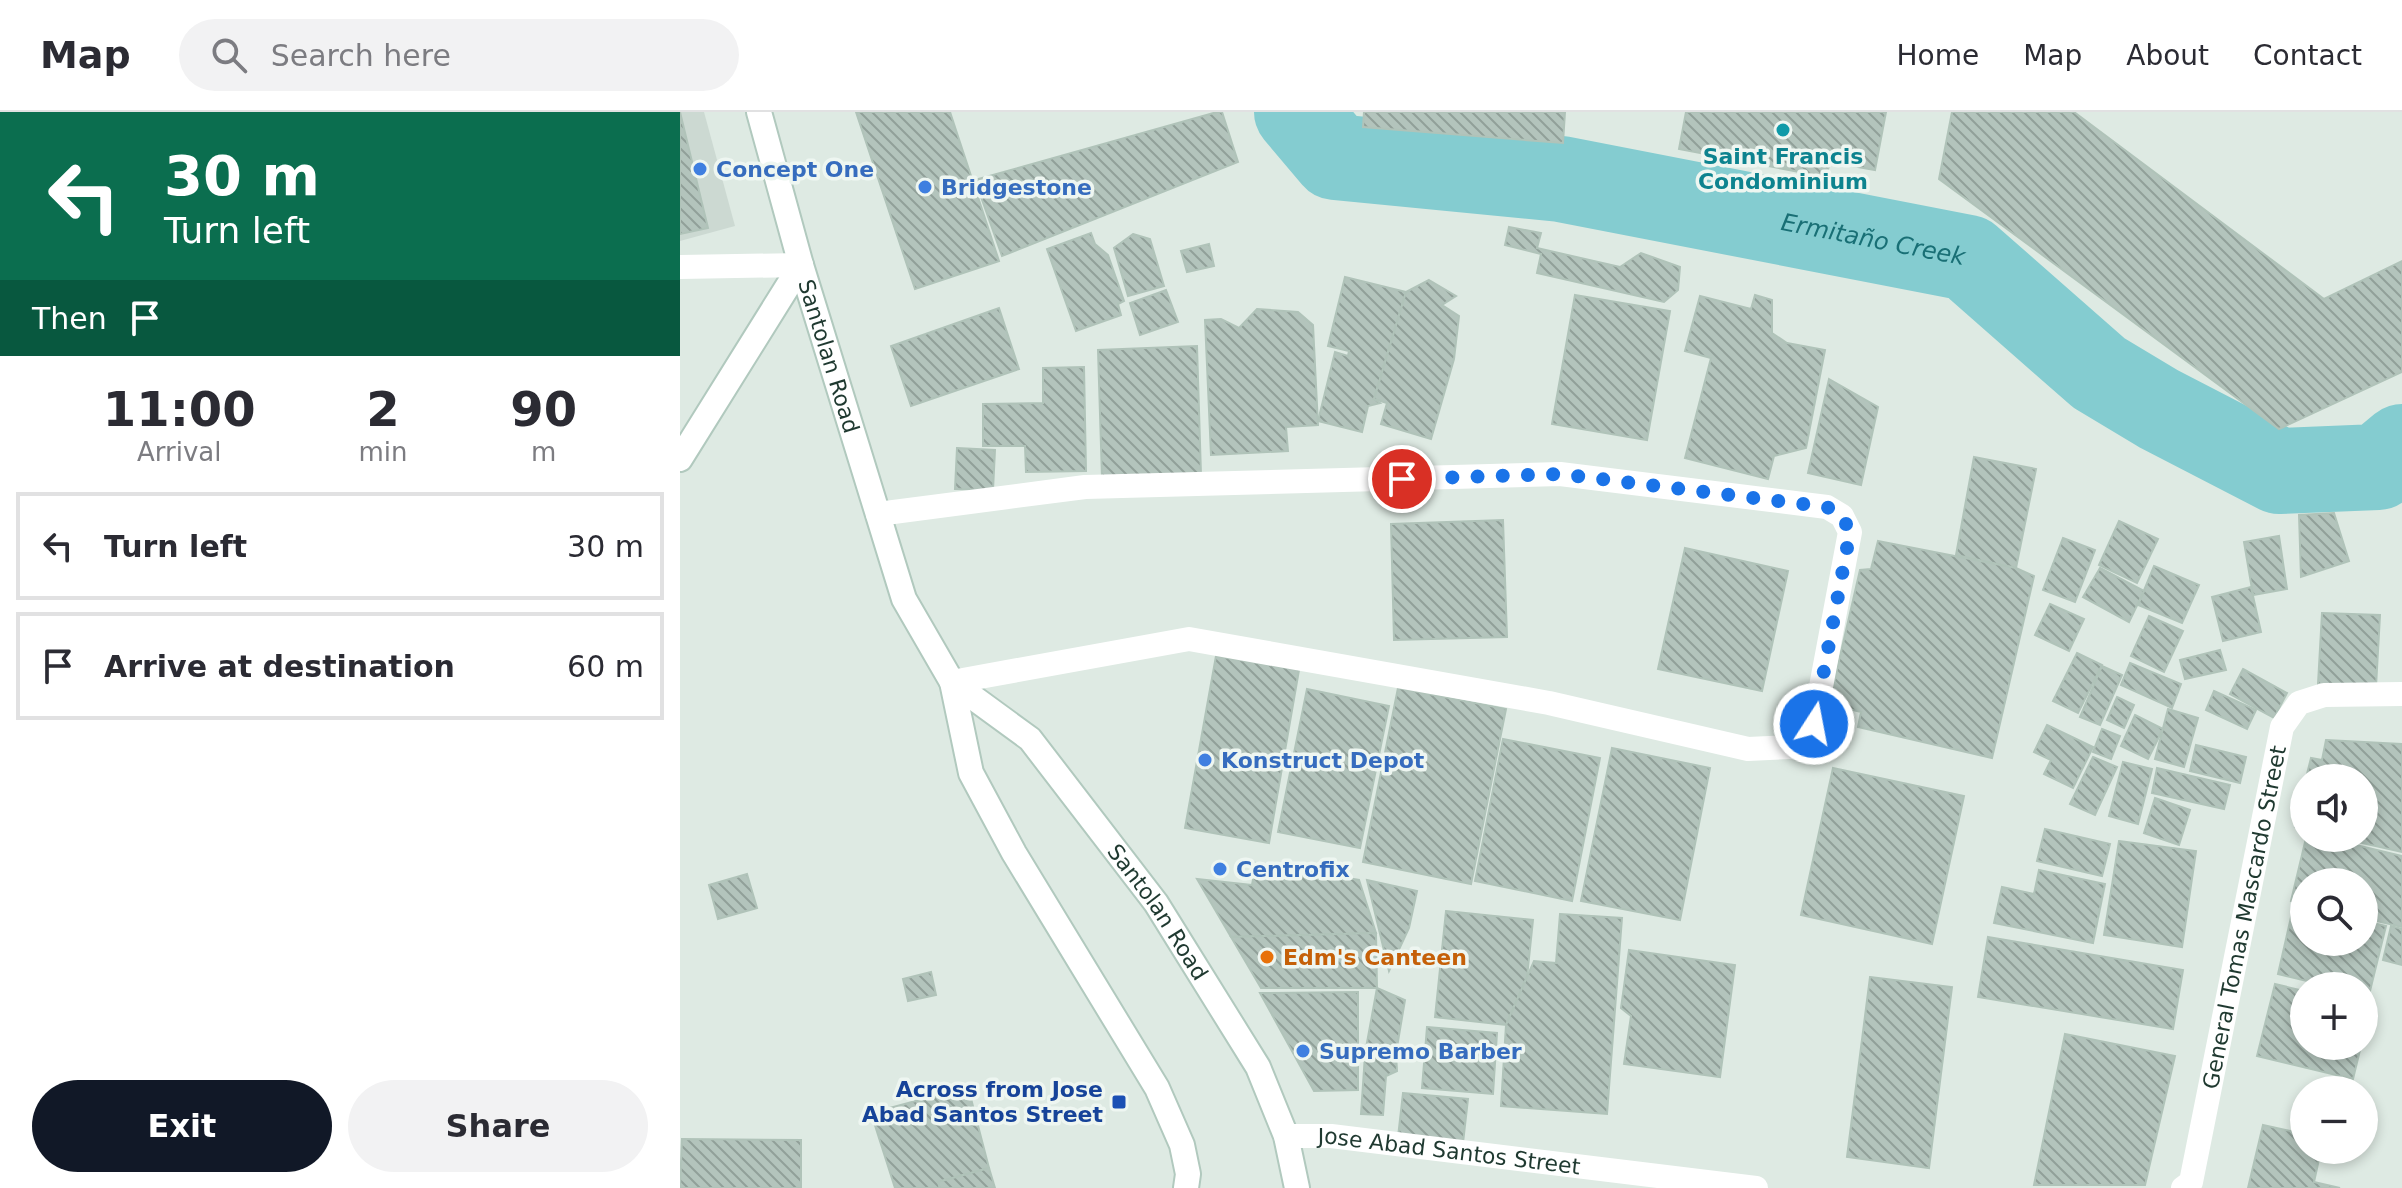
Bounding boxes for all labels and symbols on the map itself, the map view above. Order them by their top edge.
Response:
marker: Saint Francis Condominium [1774,121,1792,139]
place label: Saint Francis Condominium [1698,144,1868,194]
place label: Concept One [716,157,874,182]
marker: Concept One [691,160,709,178]
place label: Bridgestone [941,175,1092,200]
marker: Bridgestone [916,178,934,196]
water label: Ermitaño Creek [1779,208,1969,271]
street label: Santolan Road [793,276,864,436]
pin [1368,445,1436,513]
position arrow [1772,682,1856,766]
street label: General Tomas Mascardo Street [2198,743,2291,1091]
place label: Konstruct Depot [1221,748,1425,773]
marker: Konstruct Depot [1196,751,1214,769]
street label: Santolan Road [1102,839,1213,985]
place label: Centrofix [1236,857,1350,882]
marker: Centrofix [1211,860,1229,878]
place label: Edm's Canteen [1283,945,1467,970]
marker: Edm's Canteen [1258,948,1276,966]
place label: Supremo Barber [1319,1039,1522,1064]
marker: Supremo Barber [1294,1042,1312,1060]
place label: Across from Jose Abad Santos Street [862,1077,1103,1127]
marker: Across from Jose Abad Santos Street [1110,1093,1128,1111]
street label: Jose Abad Santos Street [1316,1123,1582,1179]

